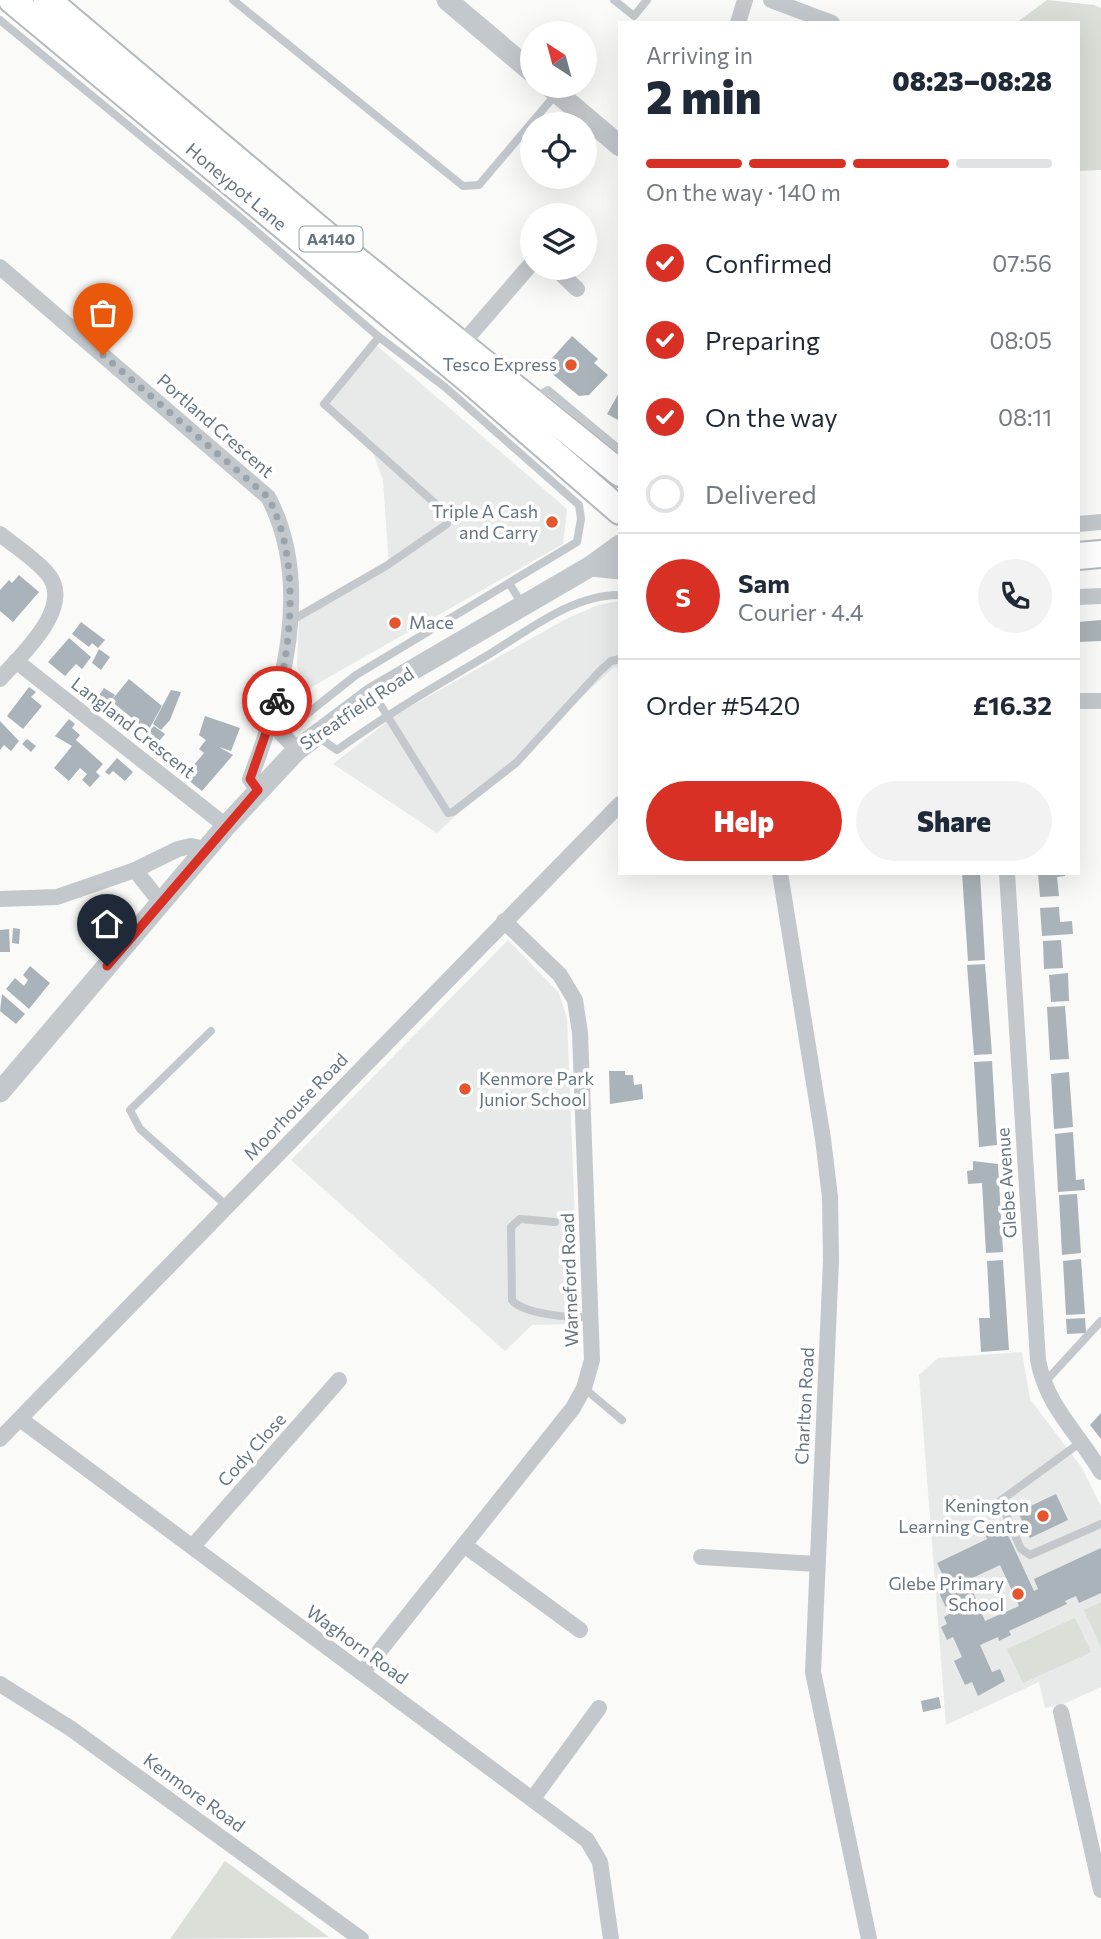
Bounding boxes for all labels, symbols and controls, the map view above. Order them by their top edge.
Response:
north arrow [520,21,597,98]
map controls [520,21,597,280]
text: Arriving in [646,41,753,69]
text: 08:23–08:28 [892,65,1052,96]
text: 2 min [646,67,762,123]
button: locate [520,112,597,189]
street label: Honeypot Lane [182,138,292,235]
text: On the way · 140 m [646,178,841,206]
button: layers [520,203,597,280]
road number: A4140 [300,227,362,252]
icon: check [646,244,684,282]
text: Confirmed [705,247,832,278]
text: 07:56 [992,249,1052,277]
pin [73,283,133,355]
icon: bag [84,294,122,332]
icon: check [646,321,684,359]
text: Preparing [705,324,820,355]
text: 08:05 [989,326,1052,354]
place label: Tesco Express [442,353,557,375]
marker: Tesco Express [563,357,579,373]
street label: Portland Crescent [153,369,279,482]
icon: check [646,398,684,436]
text: On the way [705,401,838,432]
text: 08:11 [998,403,1052,431]
text: Delivered [705,478,816,509]
place label: Triple A Cash and Carry [432,500,538,543]
marker: Triple A Cash and Carry [544,514,560,530]
button: phone [978,559,1052,633]
text: Sam [738,567,790,598]
text: S [675,581,691,612]
text: Courier · 4.4 [738,598,864,626]
place label: Mace [409,611,454,633]
marker: Mace [387,615,403,631]
street label: Streatfield Road [295,662,418,754]
courier [242,666,312,736]
street label: Langland Crescent [67,672,200,782]
icon: bike [258,682,296,720]
text: Order #5420 [646,689,801,720]
text: £16.32 [973,689,1052,720]
button: Help [646,781,842,861]
button: Share [856,781,1052,861]
pin [77,894,137,966]
icon: home [88,905,126,943]
street label: Moorhouse Road [239,1048,352,1164]
place label: Kenmore Park Junior School [479,1067,594,1110]
marker: Kenmore Park Junior School [457,1081,473,1097]
street label: Glebe Avenue [991,1127,1021,1239]
street label: Warneford Road [556,1213,582,1347]
street label: Charlton Road [790,1347,818,1465]
street label: Cody Close [213,1408,290,1491]
place label: Kenington Learning Centre [898,1494,1029,1537]
marker: Kenington Learning Centre [1035,1508,1051,1524]
place label: Glebe Primary School [888,1572,1004,1615]
marker: Glebe Primary School [1010,1586,1026,1602]
street label: Waghorn Road [302,1600,413,1689]
street label: Kenmore Road [140,1748,249,1836]

